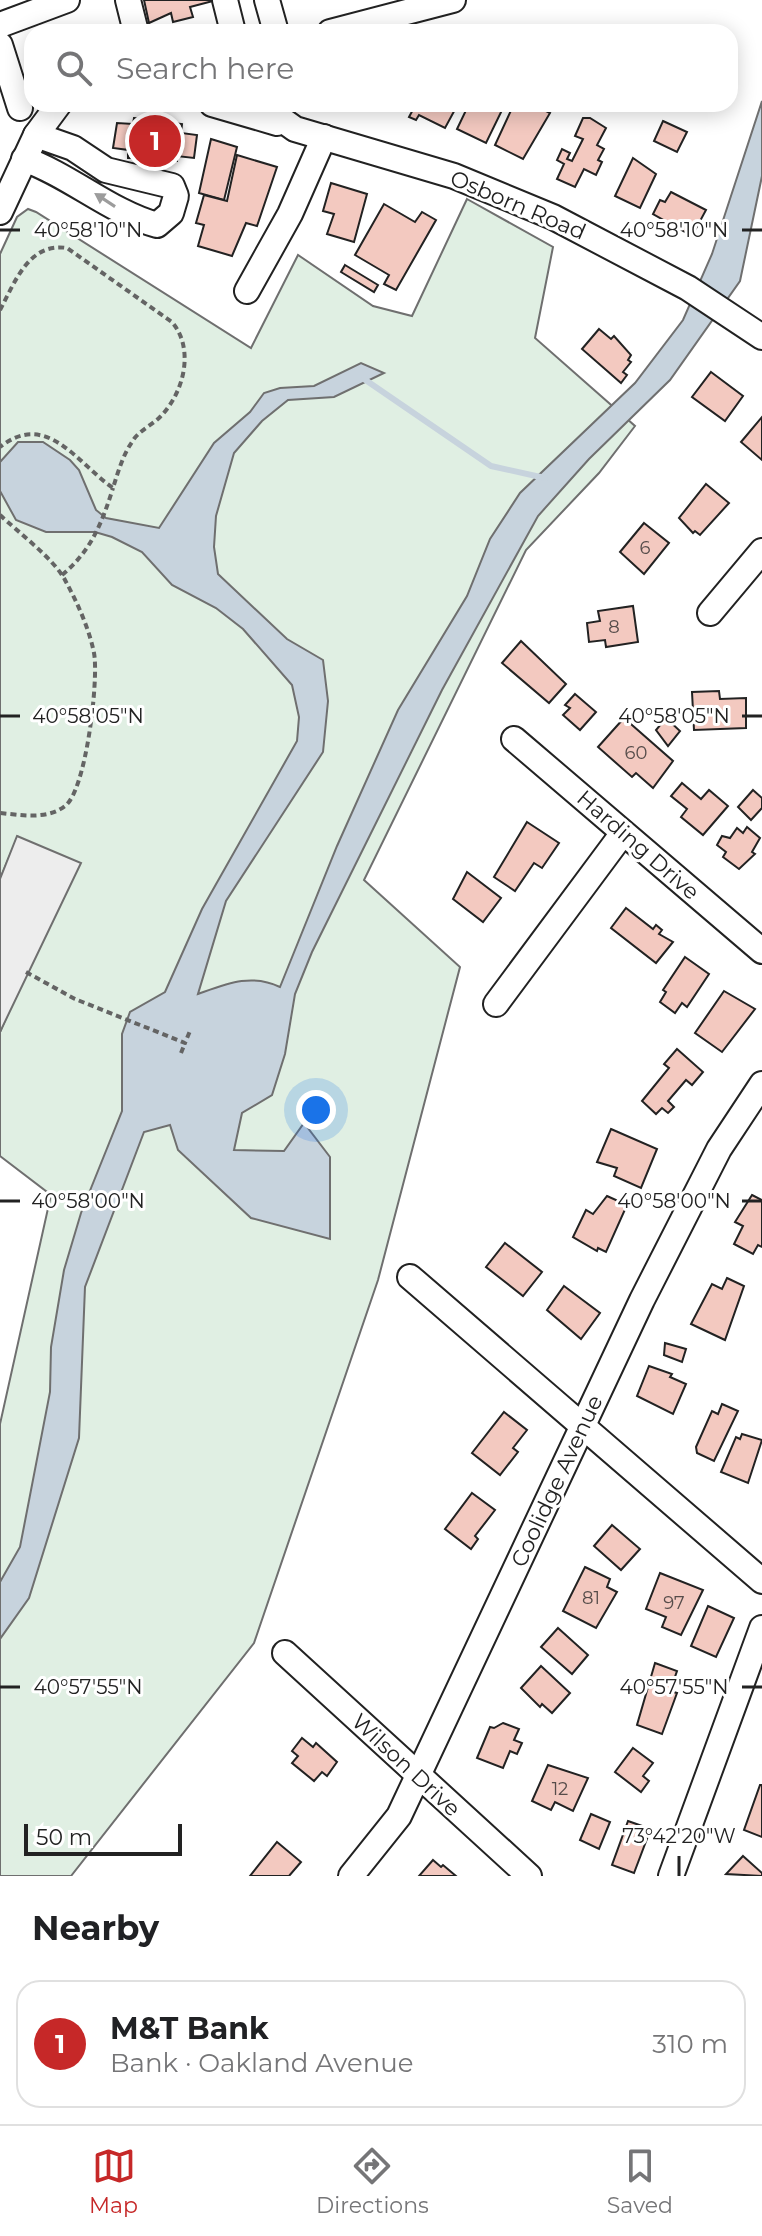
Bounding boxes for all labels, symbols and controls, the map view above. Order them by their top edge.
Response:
search box [24,24,738,112]
icon: search [52,46,96,90]
text: Search here [116,50,294,87]
pin: 1 [129,111,181,171]
street label: Osborn Road [446,164,590,246]
one-way arrow [94,194,116,208]
text: 40°58'10"N [34,218,142,242]
text: 40°58'10"N [620,218,728,242]
house number: 6 [640,537,651,559]
house number: 8 [608,616,620,638]
text: 40°58'05"N [32,704,144,728]
text: 40°58'05"N [618,704,730,728]
house number: 60 [625,742,647,764]
street label: Harding Drive [571,784,705,906]
your location [296,1090,336,1130]
text: 40°58'00"N [31,1189,145,1213]
text: 40°58'00"N [617,1189,731,1213]
street label: Coolidge Avenue [505,1391,609,1571]
house number: 81 [582,1587,600,1609]
house number: 97 [663,1592,685,1614]
text: 40°57'55"N [34,1675,142,1699]
text: 40°57'55"N [620,1675,728,1699]
street label: Wilson Drive [346,1708,466,1822]
house number: 12 [552,1778,568,1800]
scale bar [24,1820,182,1856]
text: 50 m [36,1824,92,1851]
text: 73°42'20"W [622,1824,736,1848]
text: Nearby [32,1907,159,1949]
text: M&T Bank [110,2010,269,2047]
text: 1 [55,2028,65,2060]
text: 310 m [652,2028,728,2060]
text: Bank · Oakland Avenue [110,2047,413,2079]
tab: Map [89,2144,138,2219]
tab: Directions [316,2144,429,2219]
tab: Saved [607,2144,673,2219]

